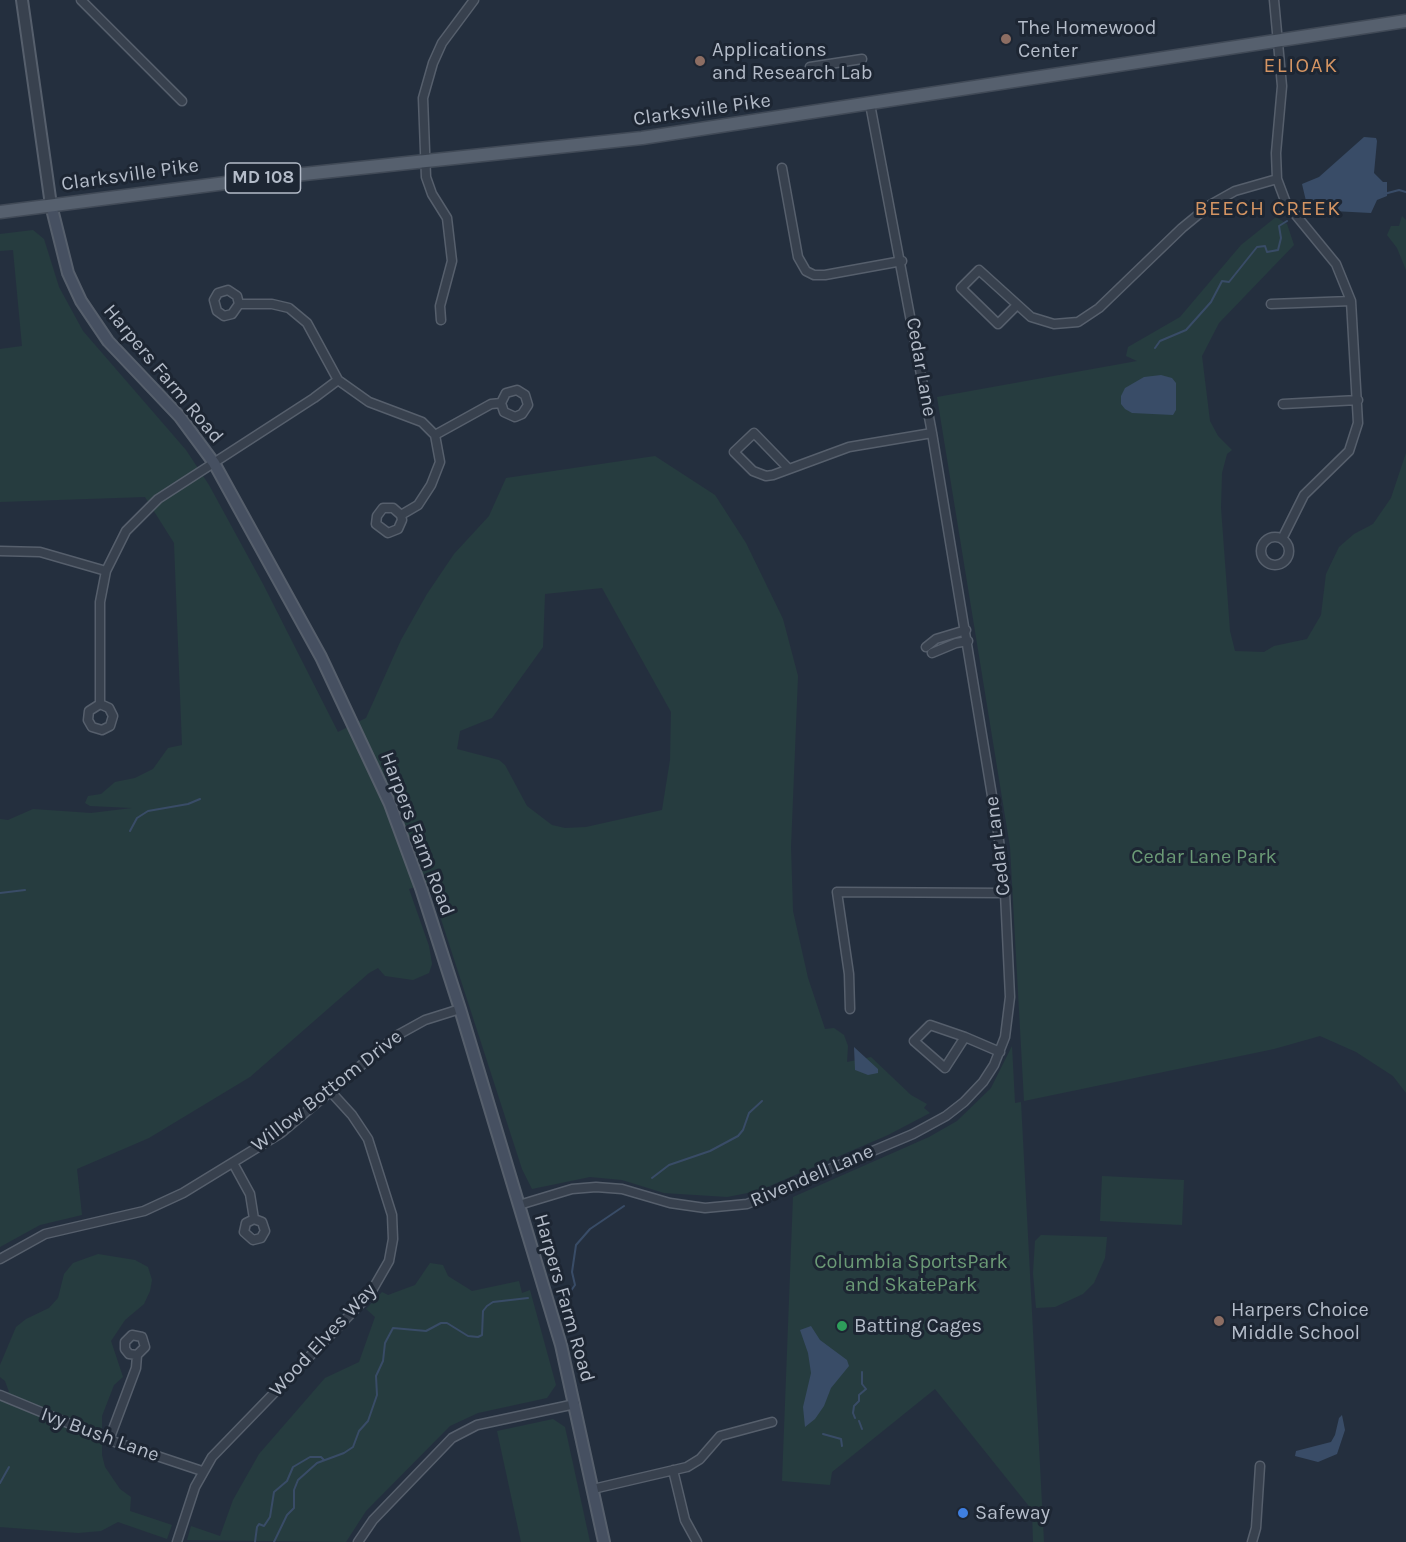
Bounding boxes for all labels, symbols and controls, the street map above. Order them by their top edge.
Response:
place label: The Homewood Center [1018,16,1157,63]
marker: The Homewood Center [999,32,1013,46]
place label: Applications and Research Lab [712,38,873,85]
district label: ELIOAK [1264,53,1338,79]
marker: Applications and Research Lab [693,54,707,68]
street label: Clarksville Pike [632,88,772,132]
street label: Clarksville Pike [60,153,200,197]
road number: MD 108 [226,163,300,193]
district label: BEECH CREEK [1194,196,1342,222]
street label: Harpers Farm Road [98,300,228,448]
street label: Cedar Lane [900,316,942,418]
street label: Harpers Farm Road [375,749,459,919]
street label: Cedar Lane [980,795,1016,897]
park label: Cedar Lane Park [1131,845,1277,869]
street label: Willow Bottom Drive [247,1025,407,1157]
street label: Rivendell Lane [747,1139,877,1213]
street label: Harpers Farm Road [529,1211,599,1385]
park label: Columbia SportsPark and SkatePark [814,1250,1008,1297]
street label: Wood Elves Way [265,1279,381,1401]
place label: Harpers Choice Middle School [1231,1298,1369,1345]
place label: Batting Cages [854,1314,982,1338]
marker: Harpers Choice Middle School [1212,1314,1226,1328]
marker: Batting Cages [835,1319,849,1333]
street label: Ivy Bush Lane [38,1402,162,1468]
place label: Safeway [975,1501,1050,1525]
marker: Safeway [956,1506,970,1520]

